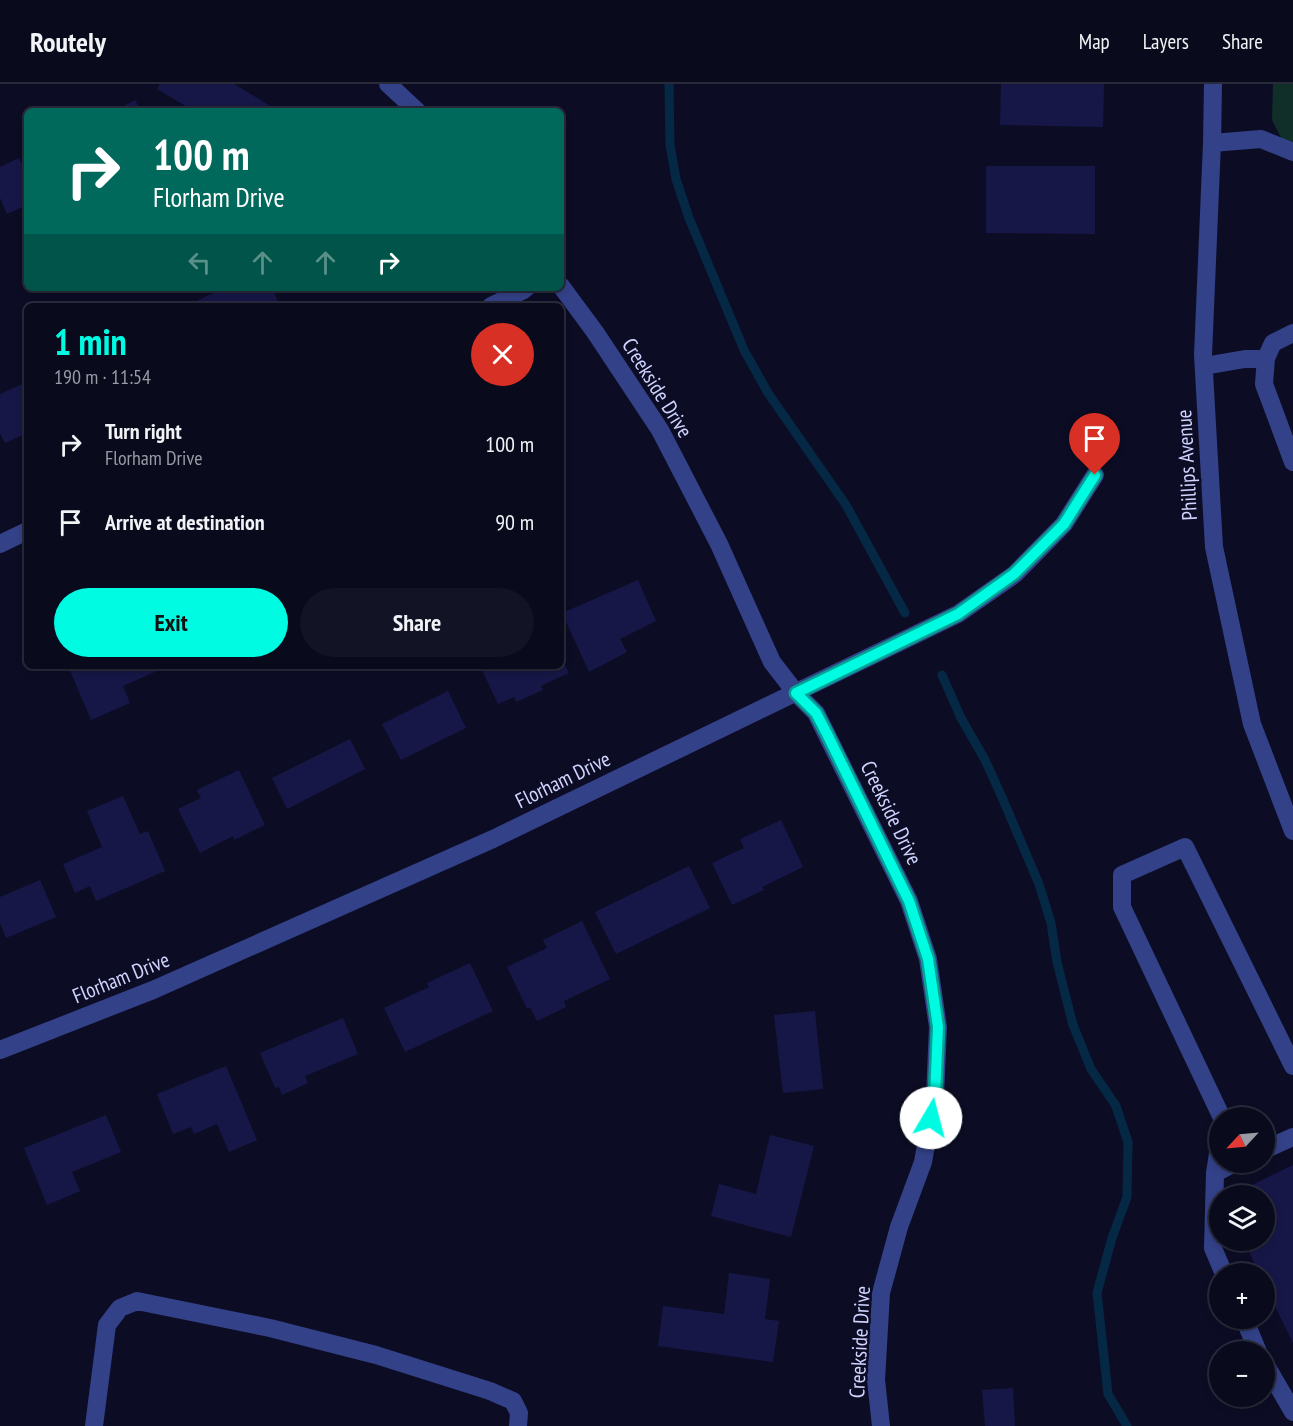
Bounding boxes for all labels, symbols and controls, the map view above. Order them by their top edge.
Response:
text: Routely [30,23,106,60]
text: Map [1079,28,1110,55]
text: Layers [1143,28,1189,55]
text: Share [1222,28,1263,55]
text: 100 m [153,127,250,182]
icon: right [54,132,132,210]
text: Florham Drive [153,180,285,214]
icon: left [183,246,216,279]
icon: ahead [246,246,279,279]
icon: ahead [309,246,342,279]
icon: right [372,246,405,279]
text: 1 min [54,318,127,365]
button: close [471,323,534,386]
street label: Creekside Drive [616,333,699,443]
text: 190 m · 11:54 [54,364,151,390]
street label: Phillips Avenue [1170,409,1203,521]
pin [1069,413,1120,475]
text: Turn right [105,417,182,445]
icon: arrive [1078,422,1111,455]
icon: right [54,428,87,461]
text: 100 m [485,430,534,458]
text: Florham Drive [105,445,202,471]
icon: arrive [54,506,87,539]
text: Arrive at destination [105,508,265,536]
text: 90 m [495,508,534,536]
button: Exit [54,588,288,657]
button: Share [300,588,534,657]
street label: Florham Drive [511,745,615,814]
street label: Creekside Drive [855,756,928,869]
street label: Florham Drive [68,946,173,1009]
position arrow [899,1086,963,1150]
north arrow [1209,1107,1275,1173]
map controls [1209,1107,1275,1407]
button: layers [1209,1185,1275,1251]
button: + [1209,1263,1275,1329]
street label: Creekside Drive [843,1285,876,1399]
button: − [1209,1341,1275,1407]

